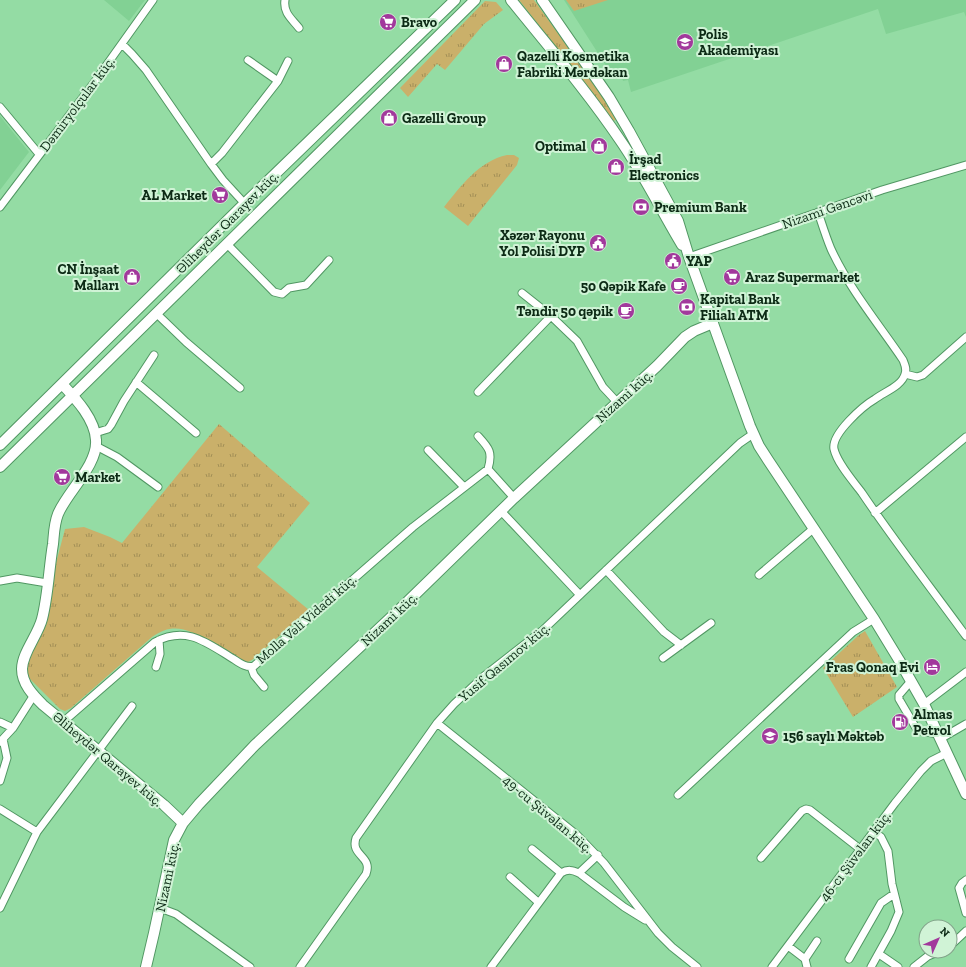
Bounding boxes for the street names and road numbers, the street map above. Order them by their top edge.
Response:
street label: Dəmiryolçular küç. [36,53,119,155]
street label: Əliheydər Qarayev küç. [172,167,282,277]
street label: Nizami Gəncəvi [780,186,875,233]
street label: Nizami küç. [592,366,656,426]
street label: Molla Vəli Vidadi küç. [253,571,360,668]
street label: Nizami küç. [358,589,421,650]
street label: Yusif Qasımov küç. [454,619,554,706]
street label: Əliheydər Qarayev küç. [49,708,166,810]
street label: 49-cu Şüvəlan küç. [499,772,596,857]
street label: 46-cı Şüvəlan küç. [816,808,895,905]
street label: Nizami küç. [152,841,183,914]

